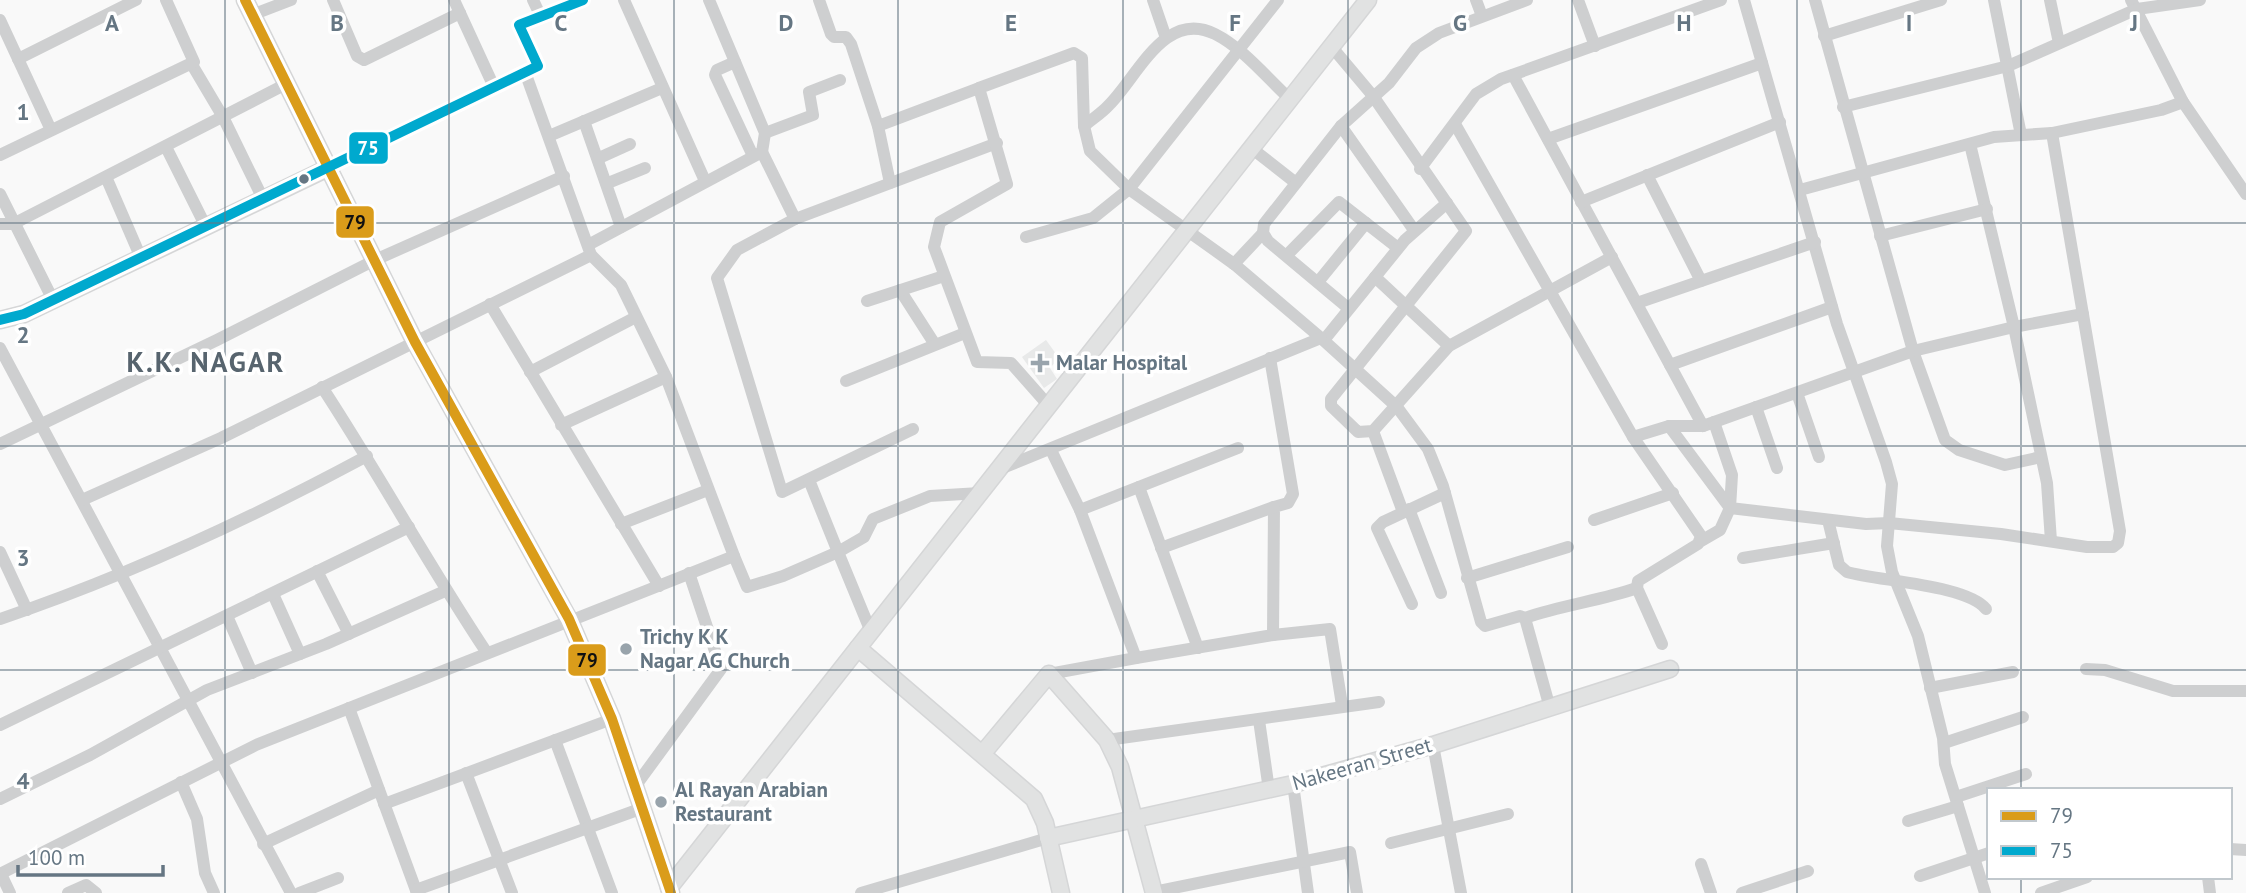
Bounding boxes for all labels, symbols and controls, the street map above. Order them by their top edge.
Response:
text: A [105,8,119,37]
text: B [330,8,344,37]
text: C [555,8,568,37]
text: D [779,8,793,37]
text: E [1005,8,1017,37]
text: F [1229,8,1241,37]
text: G [1453,8,1467,37]
text: H [1677,8,1691,37]
text: I [1906,8,1912,37]
text: J [2129,8,2138,37]
text: 1 [16,97,30,126]
line badge: 75 [348,131,389,165]
text: 75 [357,136,379,160]
unlabelled marker [297,172,311,186]
line badge: 79 [335,205,375,239]
text: 79 [344,210,366,234]
text: 2 [16,320,30,349]
district label: K.K. NAGAR [127,343,285,380]
place label: Malar Hospital [1056,349,1188,376]
marker: Malar Hospital [1030,353,1050,373]
text: 3 [16,543,30,572]
place label: Trichy K K Nagar AG Church [640,623,790,674]
marker: Trichy K K Nagar AG Church [618,641,634,657]
line badge: 79 [567,643,607,677]
text: 79 [576,648,598,672]
street label: Nakeeran Street [1289,731,1435,796]
text: 4 [16,766,30,795]
place label: Al Rayan Arabian Restaurant [675,776,828,827]
legend [1987,788,2232,879]
marker: Al Rayan Arabian Restaurant [653,794,669,810]
text: 79 [2050,802,2073,829]
scale bar [18,834,163,878]
text: 75 [2050,837,2073,864]
text: 100 m [28,844,85,871]

